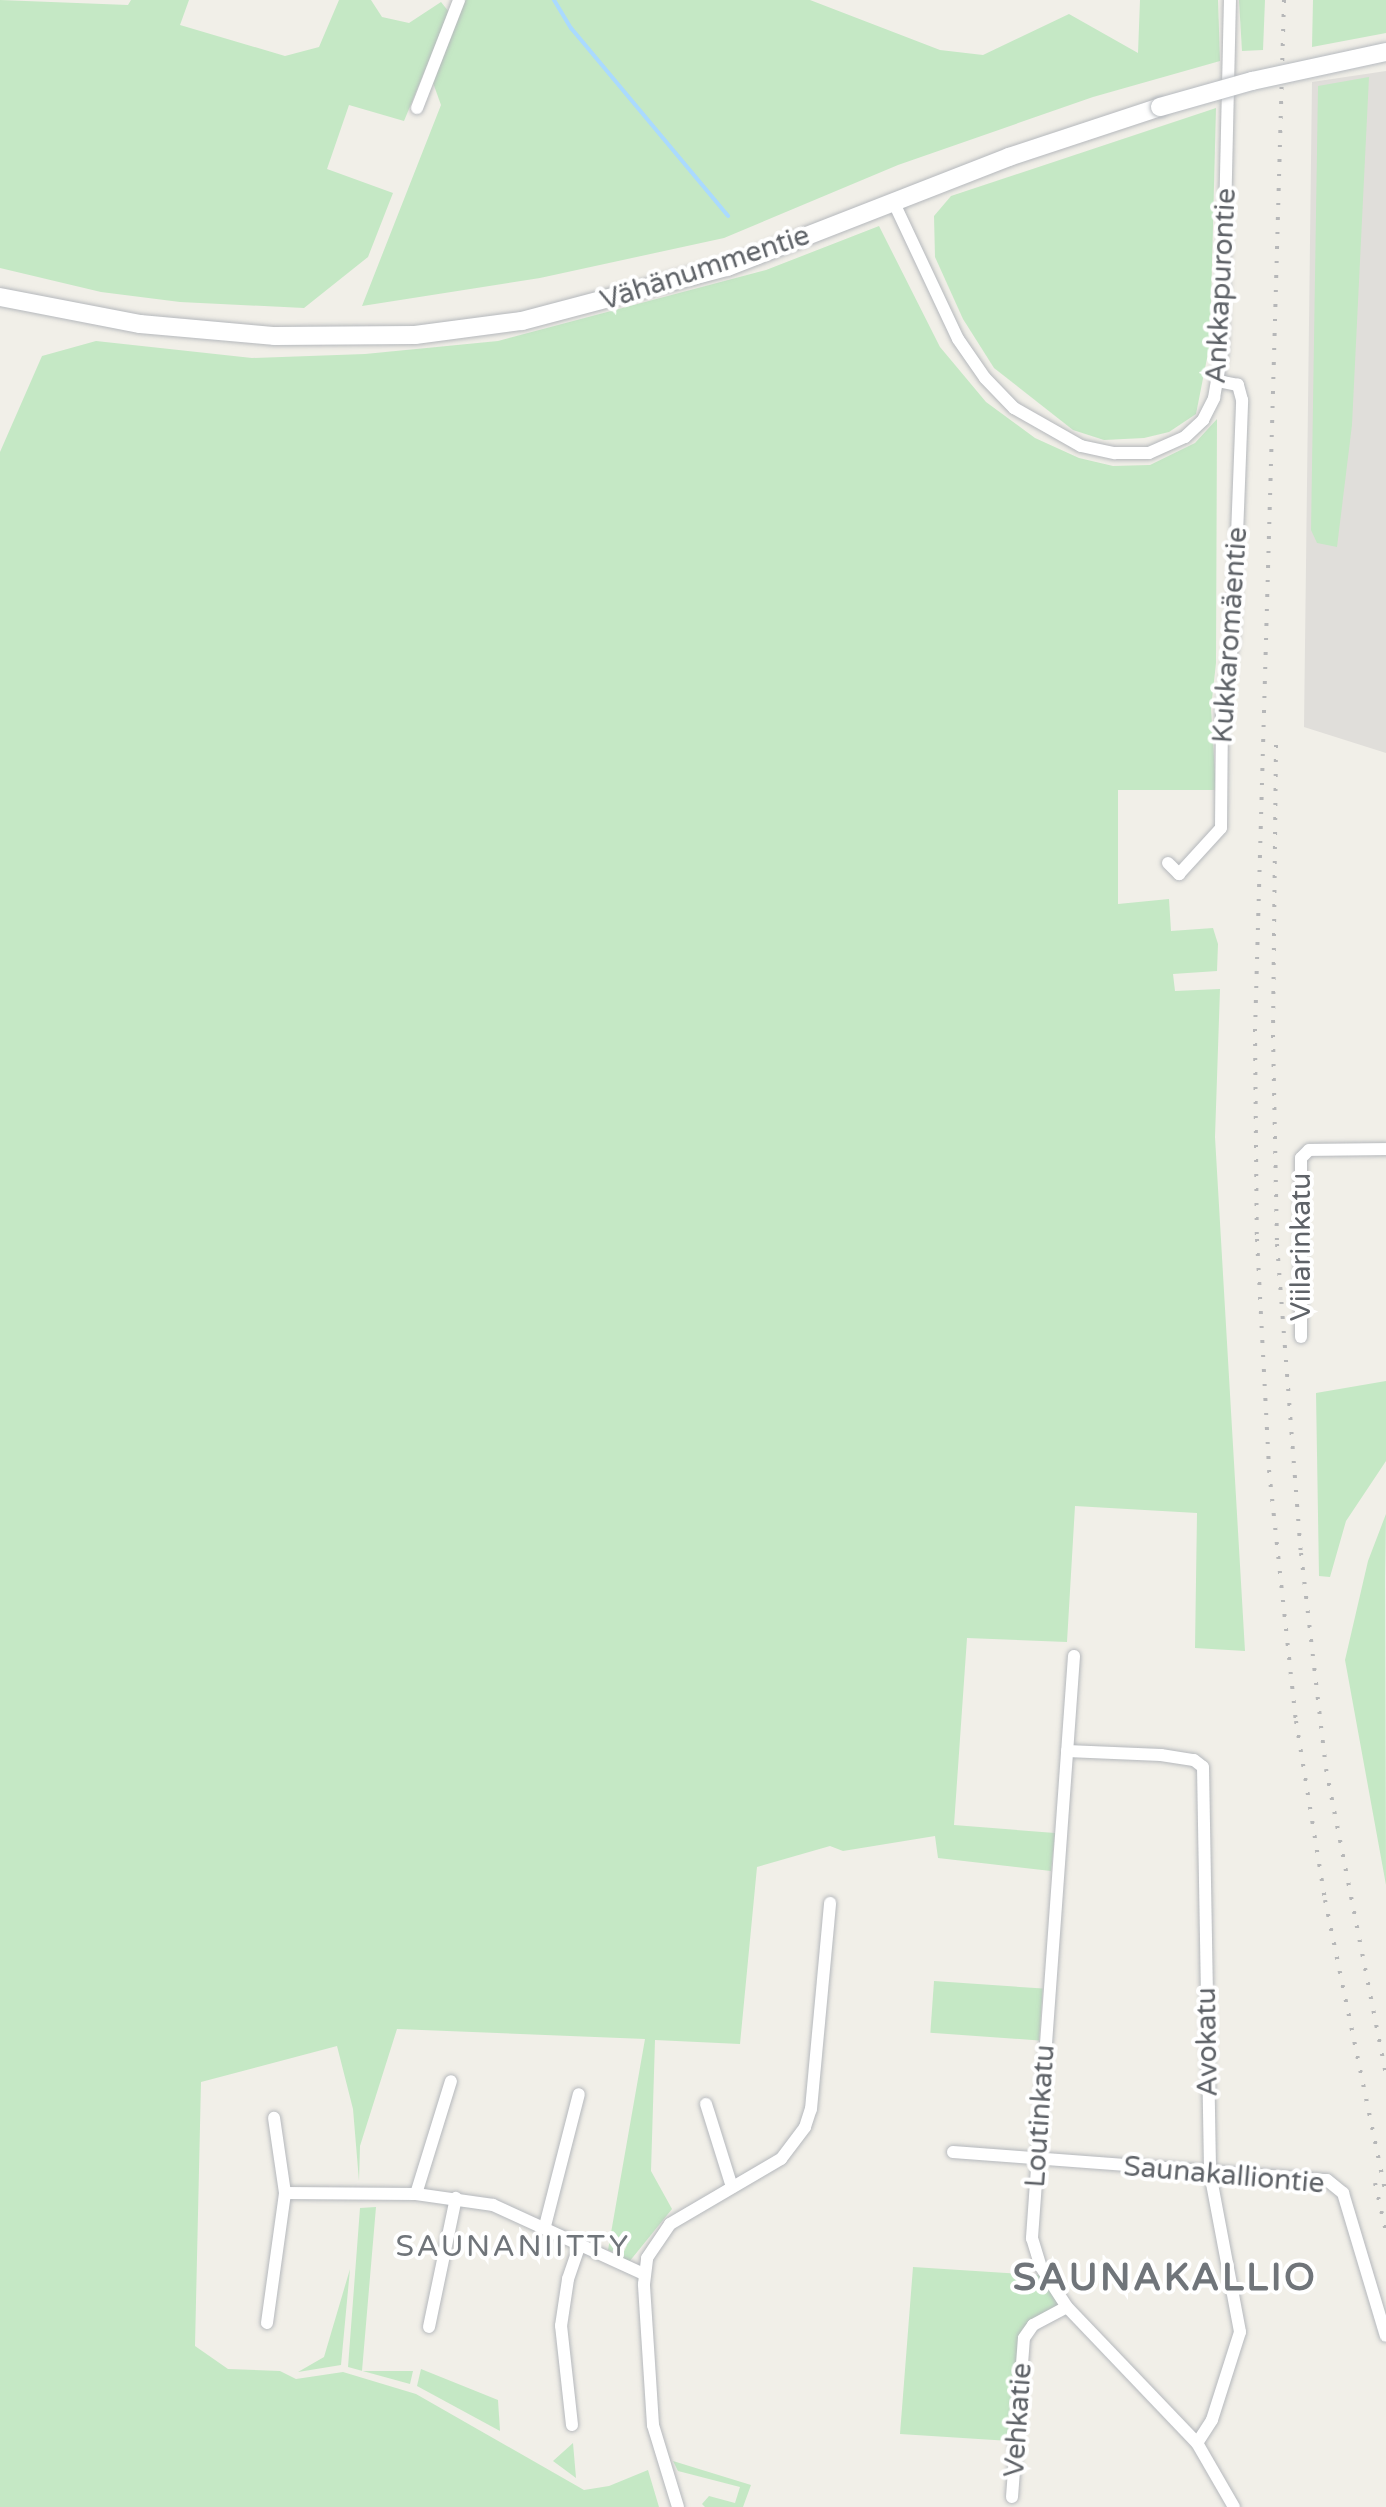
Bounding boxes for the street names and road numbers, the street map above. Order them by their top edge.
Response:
street label: Ankkapurontie [1199,187,1243,385]
street label: Vähänummentie [596,218,814,318]
street label: Kukkaromäentie [1206,526,1254,744]
street label: Viilarinkatu [1284,1173,1318,1321]
street label: Avokatu [1189,1987,1225,2097]
street label: Loutinkatu [1018,2043,1062,2189]
street label: Saunakalliontie [1122,2149,1326,2201]
street label: Vehkatie [997,2362,1039,2478]

